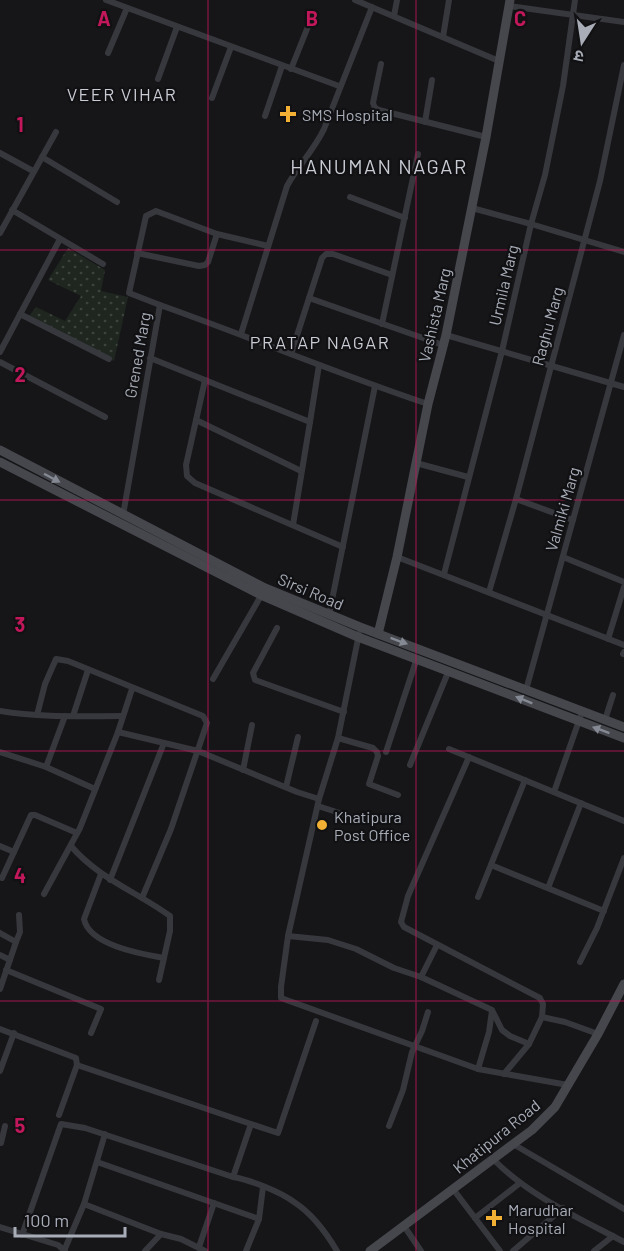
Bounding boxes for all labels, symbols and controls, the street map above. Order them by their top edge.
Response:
text: A [97,6,111,30]
text: B [306,6,318,30]
text: C [514,6,526,30]
north arrow [552,12,612,72]
text: उ [572,47,585,67]
district label: VEER VIHAR [67,83,177,105]
marker: SMS Hospital [279,105,297,123]
place label: SMS Hospital [302,105,393,124]
text: 1 [16,112,24,136]
district label: HANUMAN NAGAR [290,154,468,178]
street label: Urmila Marg [484,243,522,327]
street label: Vashista Marg [414,266,454,364]
street label: Raghu Marg [527,285,567,367]
street label: Grened Marg [120,311,154,399]
district label: PRATAP NAGAR [250,331,390,353]
text: 2 [14,362,26,386]
street label: Valmiki Marg [541,465,583,553]
one-way arrow [43,473,60,483]
street label: Sirsi Road [275,569,347,613]
text: 3 [15,612,25,636]
one-way arrow [390,637,408,647]
one-way arrow [515,695,533,704]
one-way arrow [592,724,610,734]
place label: Khatipura Post Office [334,807,410,844]
marker: Khatipura Post Office [315,818,329,832]
text: 4 [14,863,26,887]
street label: Khatipura Road [449,1095,543,1177]
text: 5 [15,1113,26,1137]
scale bar [15,1200,124,1238]
place label: Marudhar Hospital [508,1200,574,1237]
text: 100 m [24,1209,69,1231]
marker: Marudhar Hospital [485,1209,503,1227]

